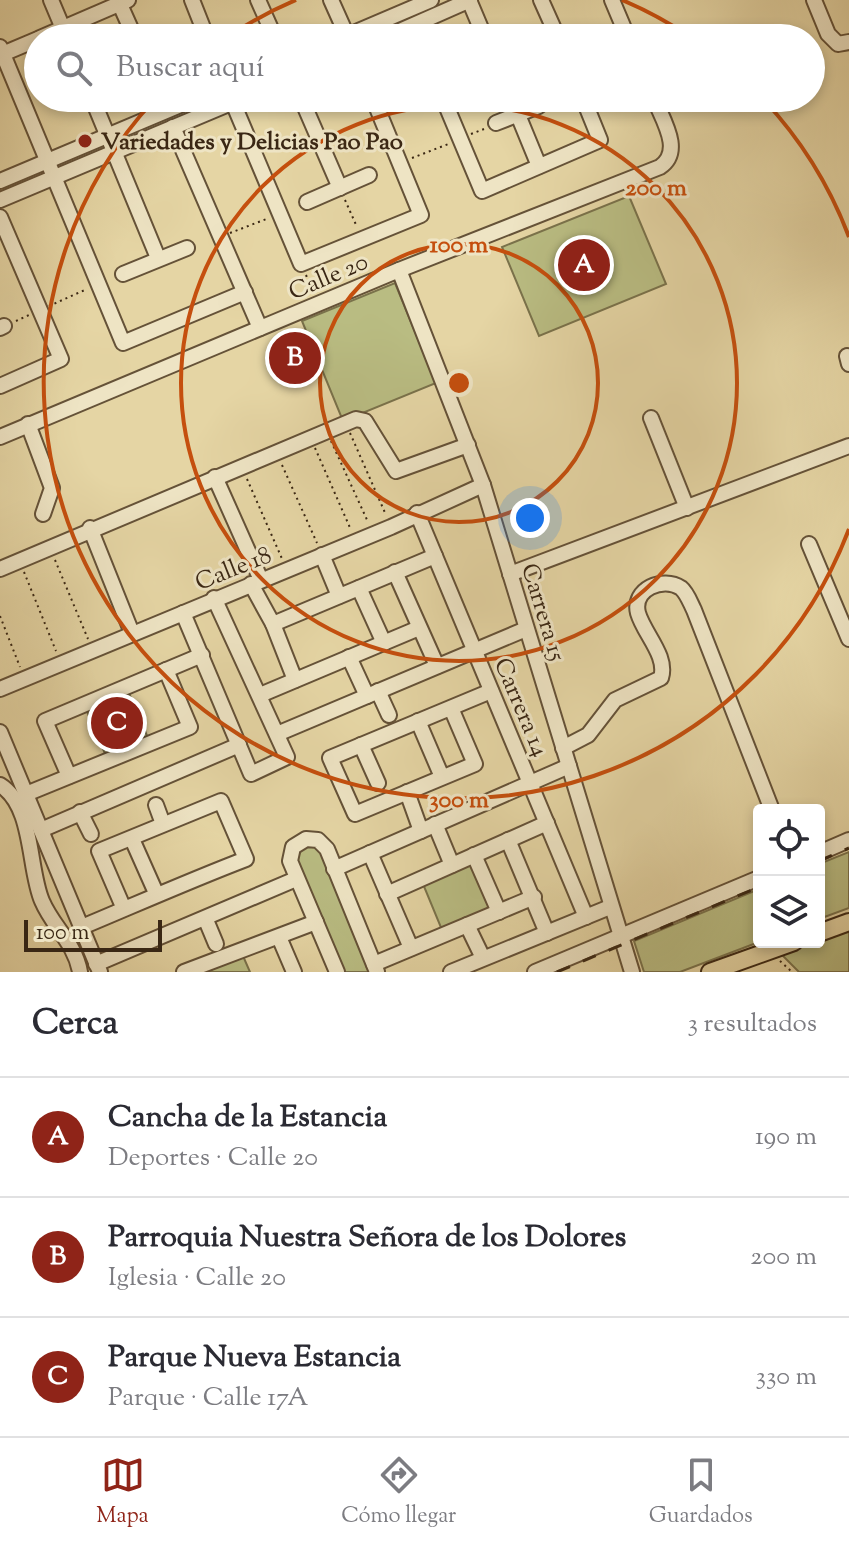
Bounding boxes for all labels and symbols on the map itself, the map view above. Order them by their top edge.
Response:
place label: Variedades y Delicias Pao Pao [101,126,403,160]
marker: Variedades y Delicias Pao Pao [76,132,94,150]
text: 200 m [625,172,687,206]
text: 100 m [430,229,488,263]
pin: A [558,235,610,295]
street label: Calle 20 [284,246,374,310]
pin: B [269,328,321,388]
centre of rings [445,369,473,397]
your location [510,498,550,538]
street label: Calle 18 [190,539,277,601]
street label: Carrera 15 [511,560,573,666]
street label: Carrera 14 [484,653,556,762]
pin: C [91,693,143,753]
text: 300 m [429,784,489,818]
scale bar [24,916,162,952]

